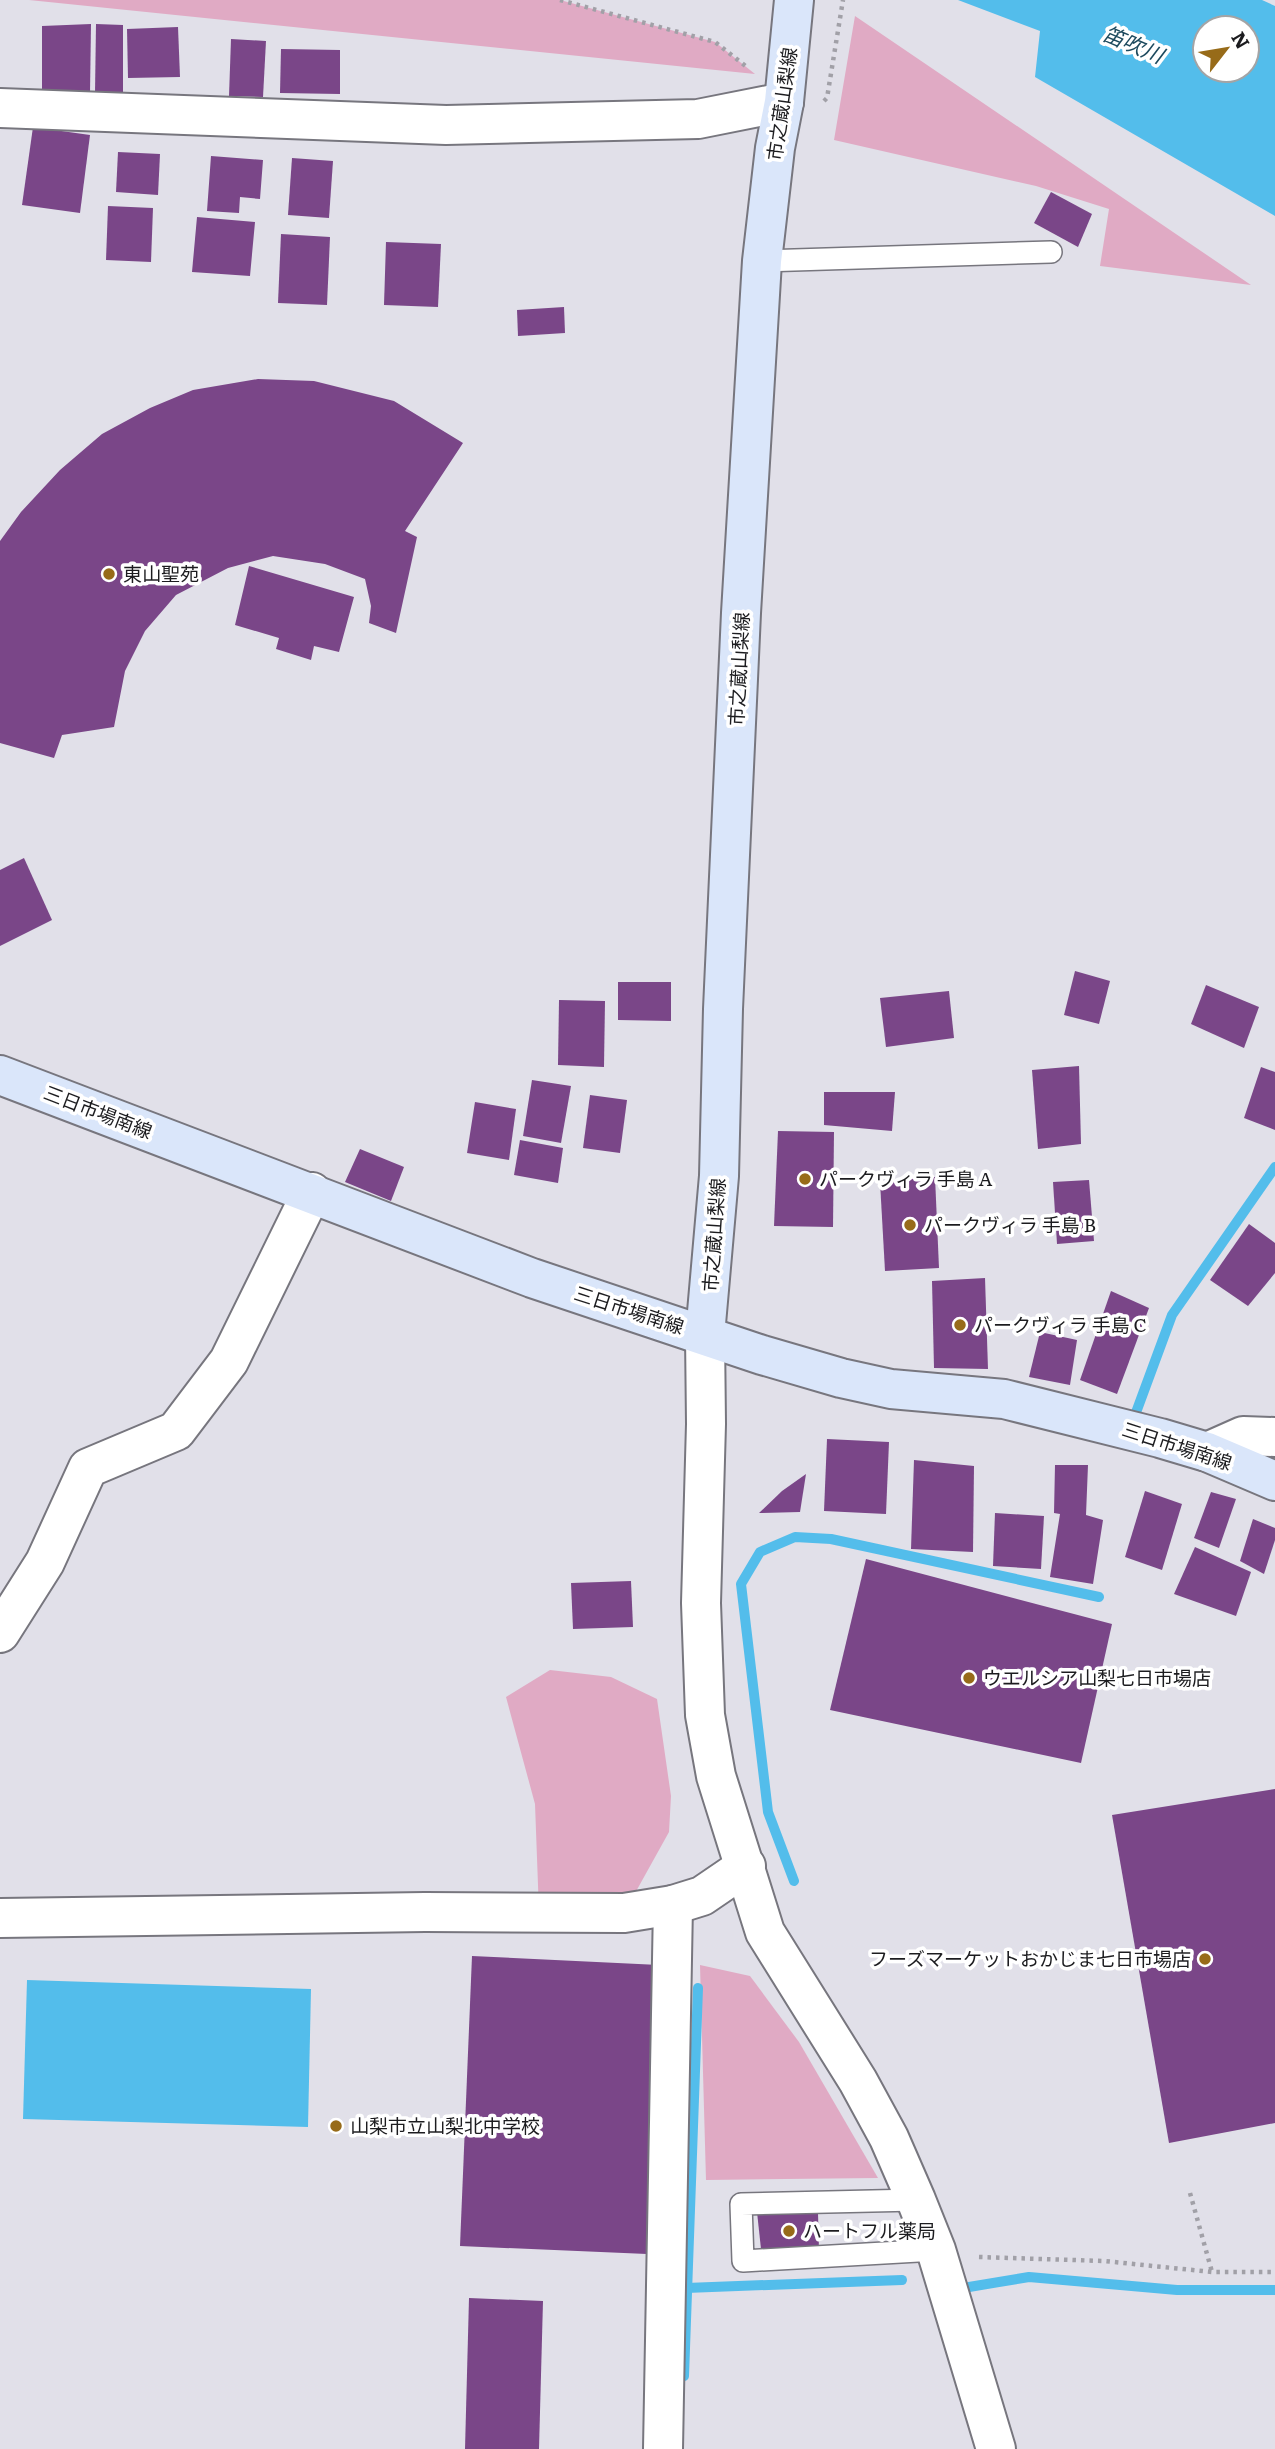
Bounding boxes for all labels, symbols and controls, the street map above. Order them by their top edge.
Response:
north arrow [1191,14,1261,84]
water label: 笛吹川 [1099,16,1171,70]
text: N [1225,26,1258,54]
street label: 市之蔵山梨線 [759,45,803,162]
place label: 東山聖苑 [123,559,199,587]
marker: 東山聖苑 [101,566,117,582]
street label: 市之蔵山梨線 [721,611,755,727]
street label: 三日市場南線 [40,1078,157,1145]
place label: パークヴィラ 手島 A [819,1164,993,1192]
marker: パークヴィラ 手島 A [797,1171,813,1187]
street label: 市之蔵山梨線 [695,1177,731,1293]
place label: パークヴィラ 手島 B [924,1210,1096,1238]
marker: パークヴィラ 手島 B [902,1217,918,1233]
street label: 三日市場南線 [571,1278,688,1340]
place label: パークヴィラ 手島 C [974,1310,1147,1338]
marker: パークヴィラ 手島 C [952,1317,968,1333]
street label: 三日市場南線 [1119,1414,1236,1476]
place label: ウエルシア山梨七日市場店 [983,1663,1211,1691]
marker: ウエルシア山梨七日市場店 [961,1670,977,1686]
place label: フーズマーケットおかじま七日市場店 [869,1944,1191,1972]
marker: フーズマーケットおかじま七日市場店 [1197,1951,1213,1967]
place label: 山梨市立山梨北中学校 [350,2111,540,2139]
marker: 山梨市立山梨北中学校 [328,2118,344,2134]
place label: ハートフル薬局 [803,2216,936,2244]
marker: ハートフル薬局 [781,2223,797,2239]

